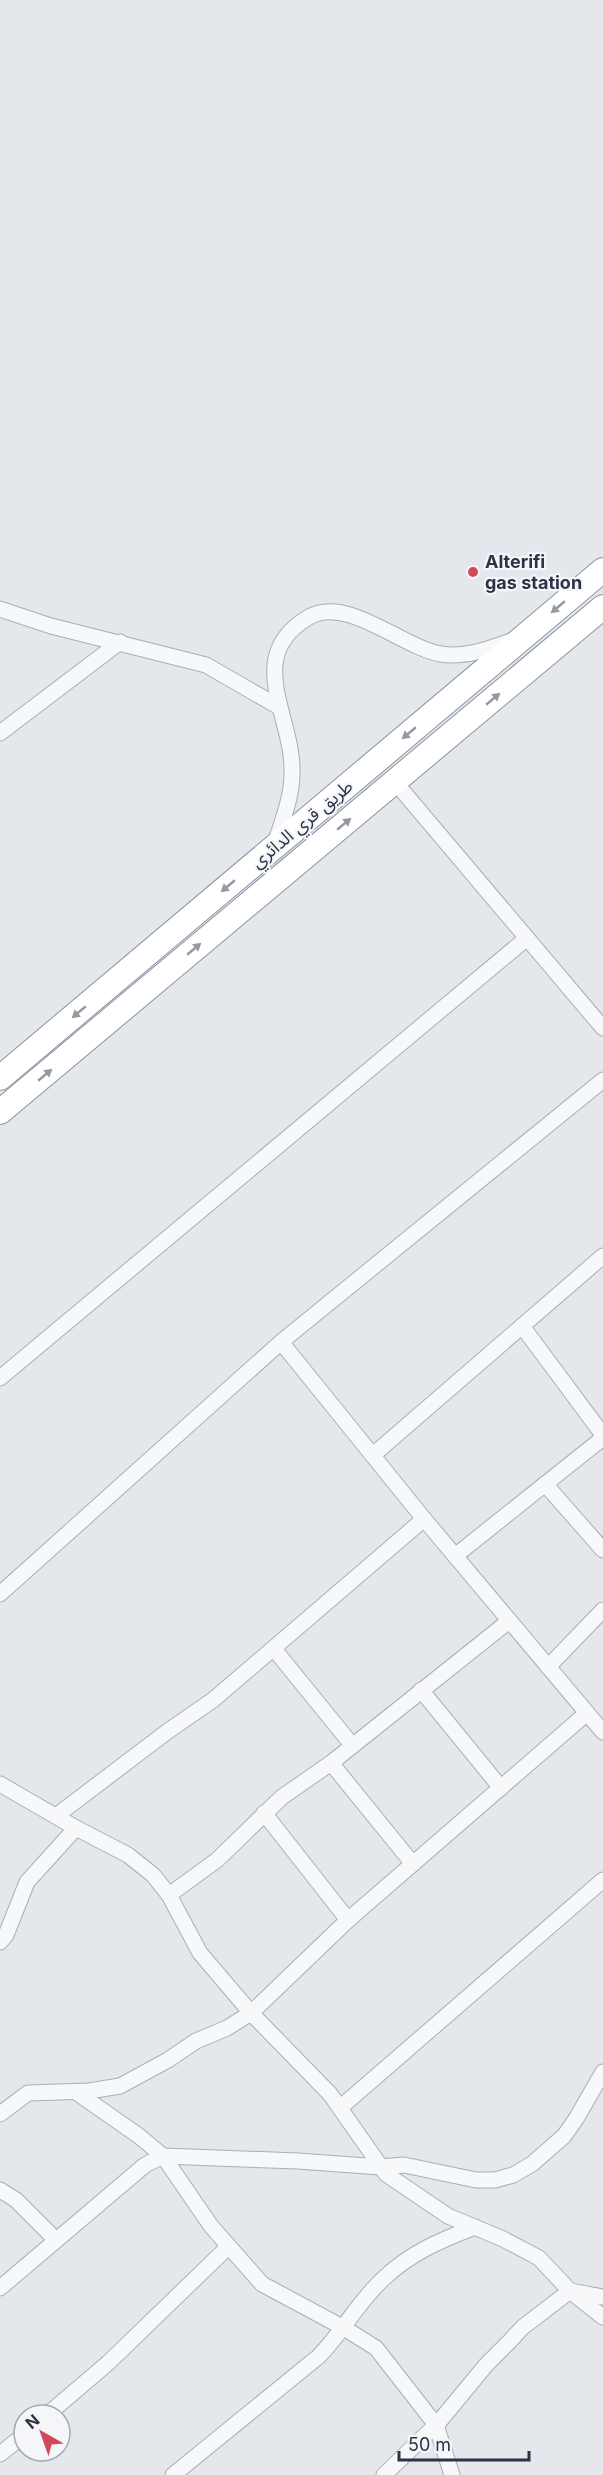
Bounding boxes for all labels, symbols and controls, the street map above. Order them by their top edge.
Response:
place label: Alterifi gas station [485,551,582,593]
marker: Alterifi gas station [466,565,480,579]
one-way arrow [550,601,566,614]
one-way arrow [485,693,501,706]
one-way arrow [402,726,417,739]
street label: طريق قري الدائري [247,775,359,875]
one-way arrow [336,818,352,831]
one-way arrow [221,879,236,892]
one-way arrow [186,943,202,956]
one-way arrow [71,1005,87,1018]
one-way arrow [37,1069,52,1082]
north arrow [12,2403,72,2463]
text: N [21,2410,43,2433]
scale bar [399,2424,530,2462]
text: 50 m [408,2434,451,2455]

